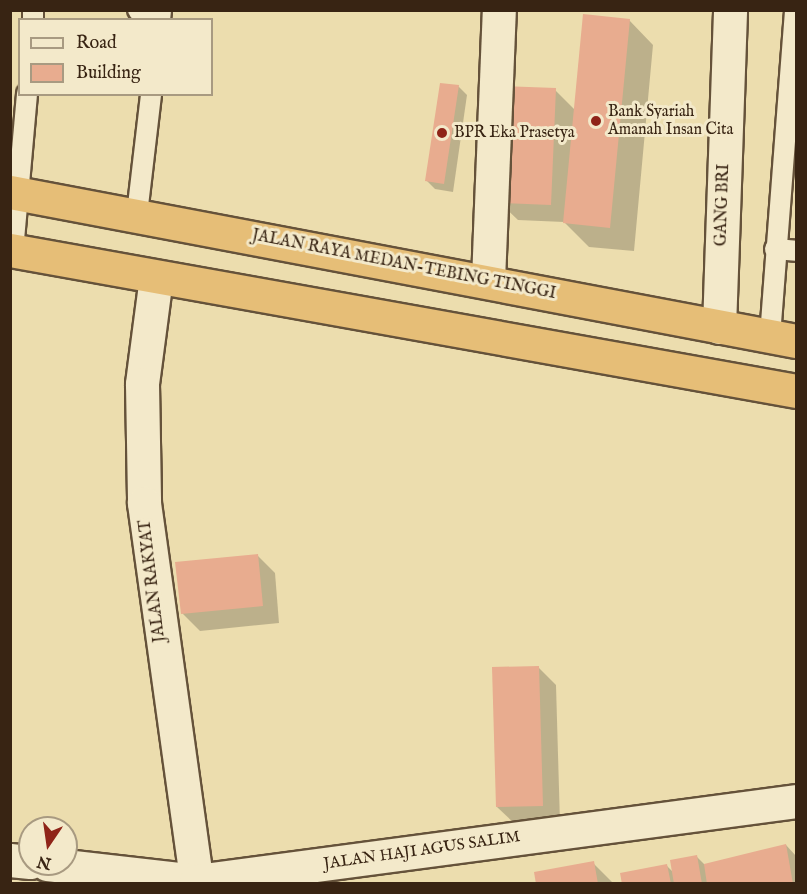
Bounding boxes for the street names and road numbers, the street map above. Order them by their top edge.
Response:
street label: GANG BRI [712,163,734,247]
street label: JALAN RAYA MEDAN-TEBING TINGGI [250,226,558,304]
street label: JALAN RAKYAT [136,519,170,643]
street label: JALAN HAJI AGUS SALIM [322,828,522,874]

